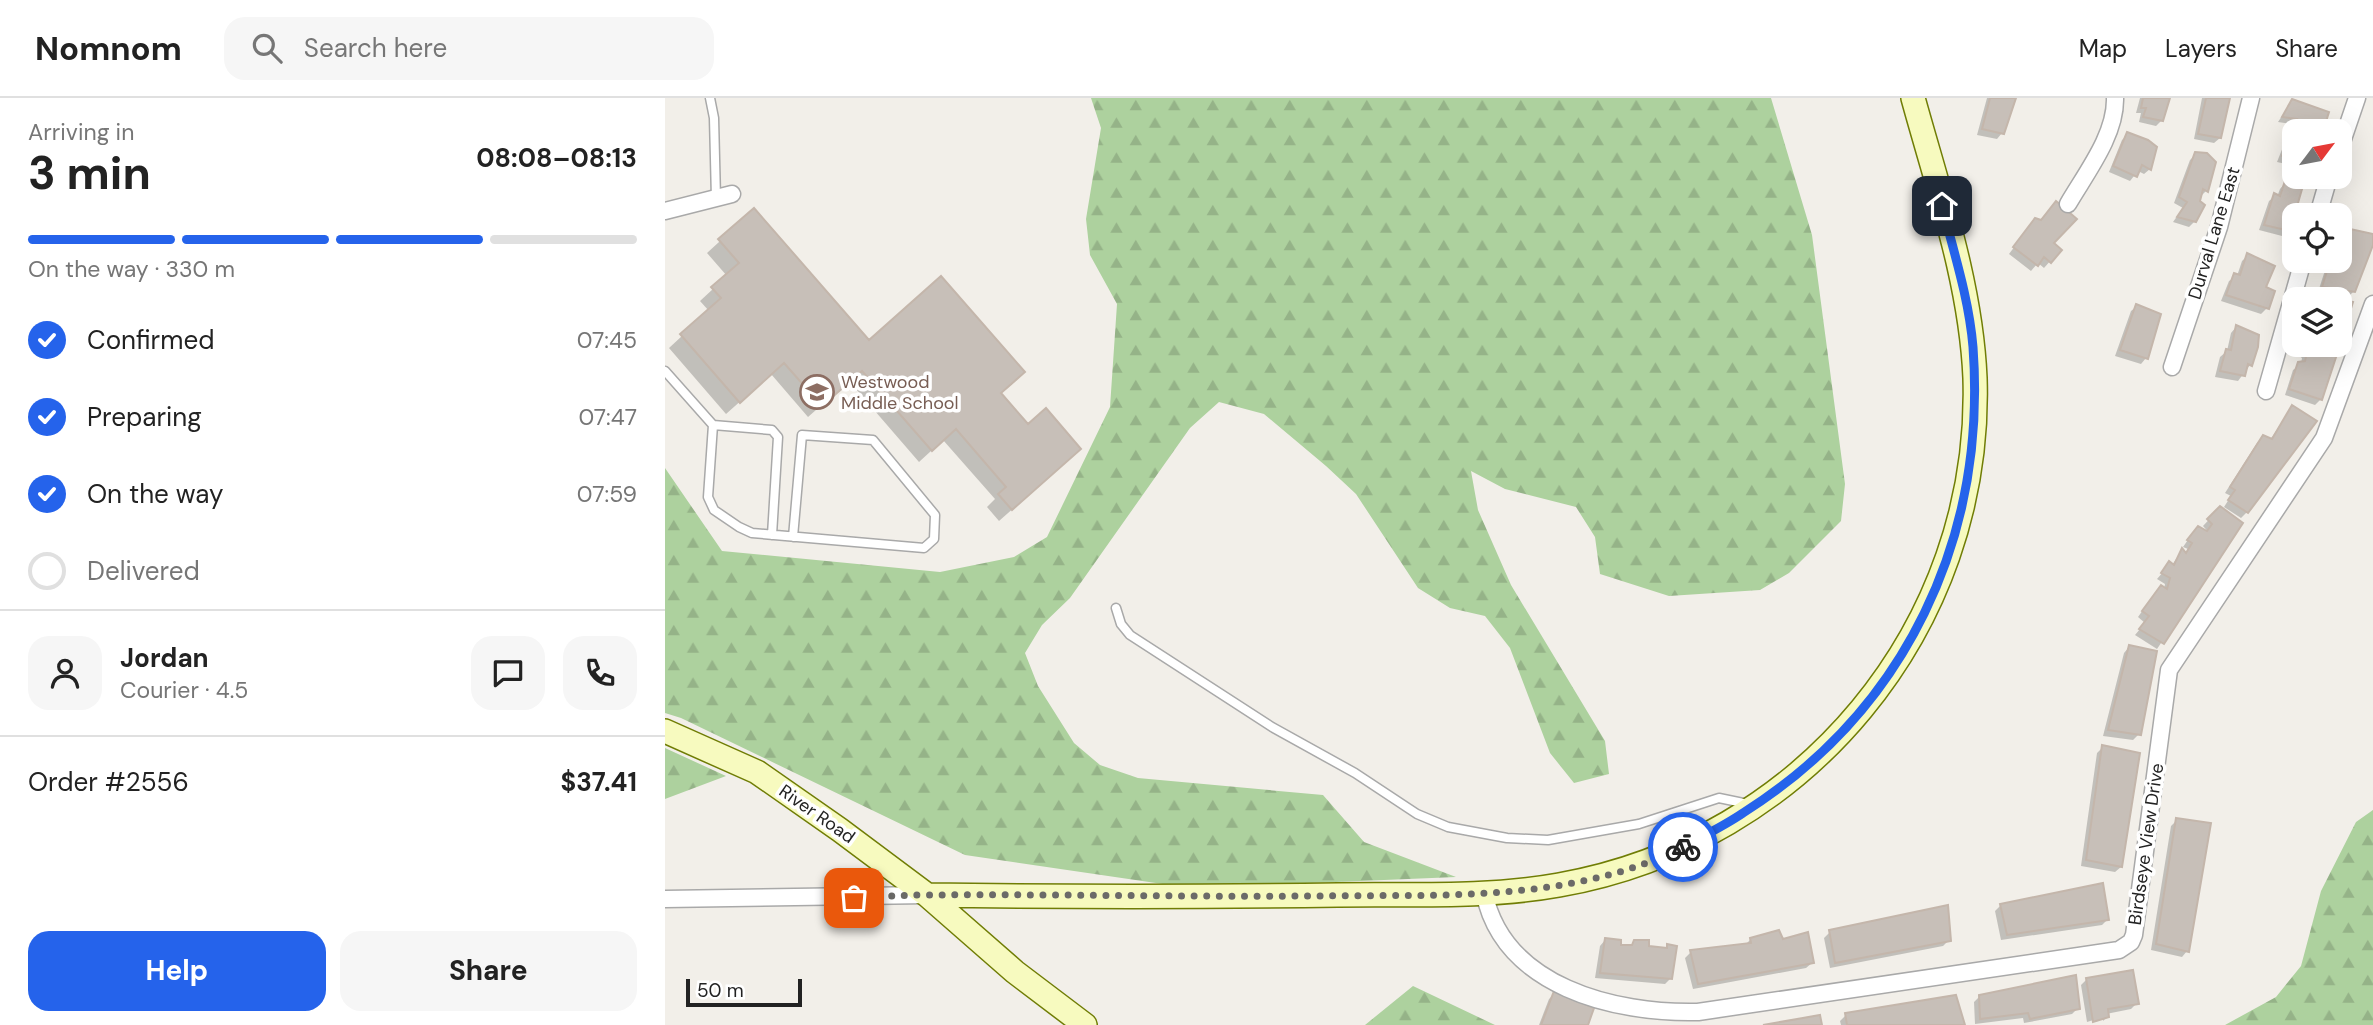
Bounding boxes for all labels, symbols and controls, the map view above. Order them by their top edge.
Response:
search box [224,17,714,80]
text: Nomnom [35,27,182,70]
icon: search [248,29,286,67]
text: Search here [304,31,447,65]
text: Map [2079,33,2127,64]
text: Layers [2165,33,2237,64]
text: Share [2275,33,2338,64]
text: Arriving in [28,117,134,147]
north arrow [2282,119,2352,189]
map controls [2282,119,2352,357]
text: 08:08–08:13 [476,141,637,175]
text: 3 min [28,143,151,203]
street label: Durval Lane East [2182,164,2246,302]
pin [1912,176,1972,236]
icon: home [1923,187,1961,225]
button: locate [2282,203,2352,273]
text: On the way · 330 m [28,254,235,284]
button: layers [2282,287,2352,357]
icon: check [28,321,66,359]
text: Confirmed [87,323,214,357]
text: 07:45 [577,325,637,355]
place label: Westwood Middle School [841,370,959,415]
school or university icon: Westwood Middle School [798,373,836,411]
icon: check [28,398,66,436]
text: Preparing [87,400,202,434]
text: 07:47 [578,402,637,432]
icon: check [28,475,66,513]
text: On the way [87,477,223,511]
text: 07:59 [577,479,637,509]
text: Delivered [87,554,200,588]
button: person [28,636,102,710]
button: chat [471,636,545,710]
button: phone [563,636,637,710]
text: Jordan [120,641,209,675]
text: Courier · 4.5 [120,675,248,705]
street label: Birdseye View Drive [2123,762,2169,926]
text: Order #2556 [28,765,189,799]
text: $37.41 [560,765,637,799]
street label: River Road [774,779,860,849]
courier [1648,812,1718,882]
icon: bike [1664,828,1702,866]
pin [824,868,884,928]
icon: bag [835,879,873,917]
button: Help [28,931,326,1011]
button: Share [340,931,637,1011]
scale bar [686,976,801,1008]
text: 50 m [697,978,744,1003]

